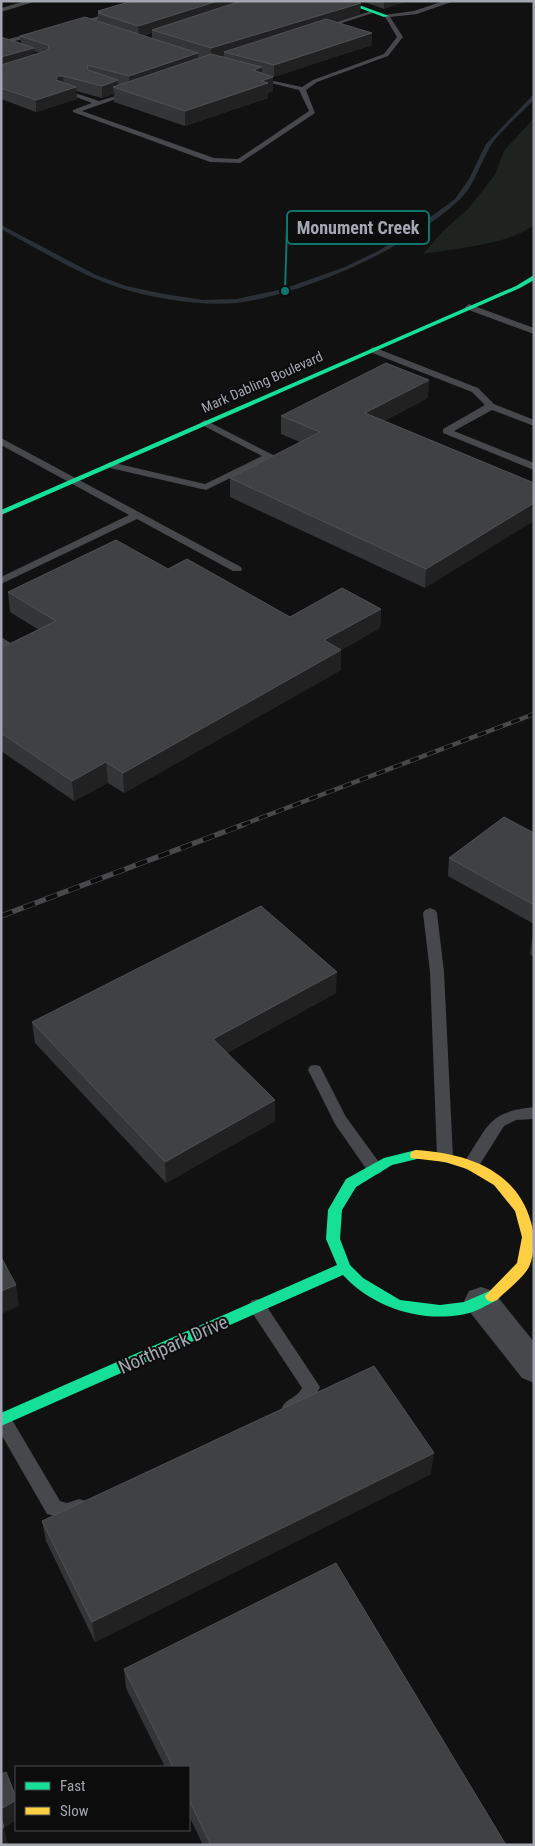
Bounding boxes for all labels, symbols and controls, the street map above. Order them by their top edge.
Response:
callout: Monument Creek [287,211,429,244]
text: Monument Creek [297,217,420,238]
street label: Mark Dabling Boulevard [199,348,325,416]
street label: Northpark Drive [115,1310,232,1379]
legend [15,1766,190,1831]
text: Fast [60,1777,85,1795]
text: Slow [60,1802,89,1820]

